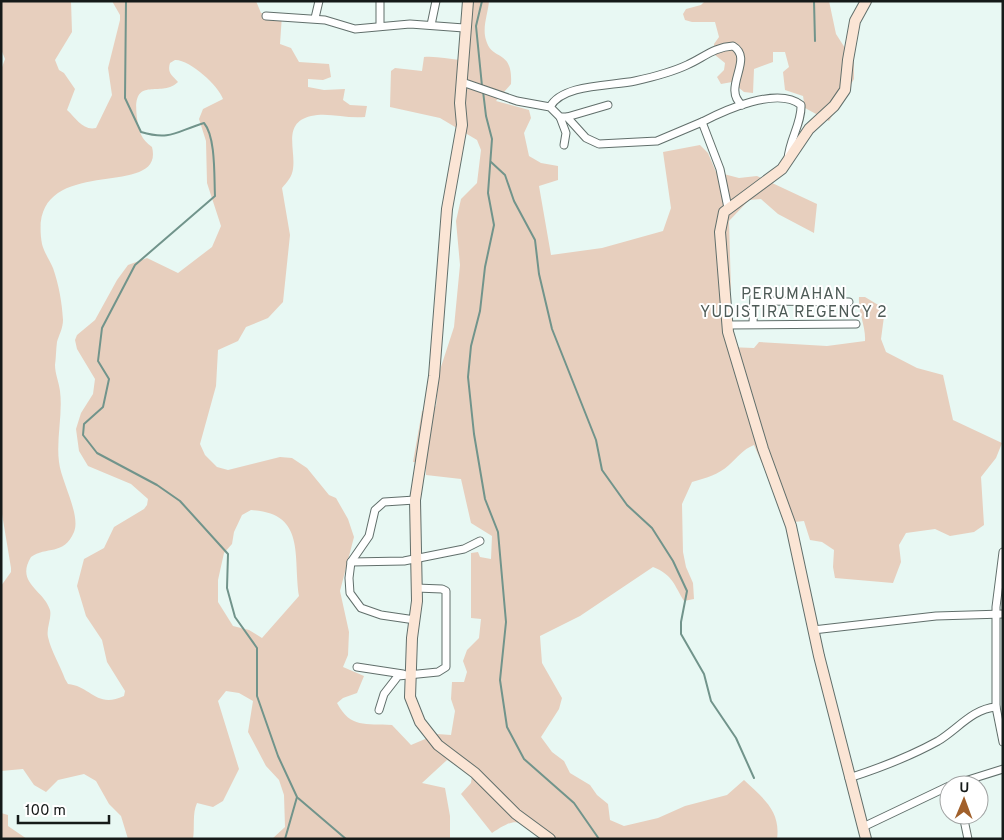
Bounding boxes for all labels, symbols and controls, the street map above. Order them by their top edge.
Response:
district label: PERUMAHAN YUDISTIRA REGENCY 2 [700,285,888,323]
north arrow [939,775,989,825]
text: U [959,780,969,797]
scale bar [18,792,109,824]
text: 100 m [25,802,66,821]

